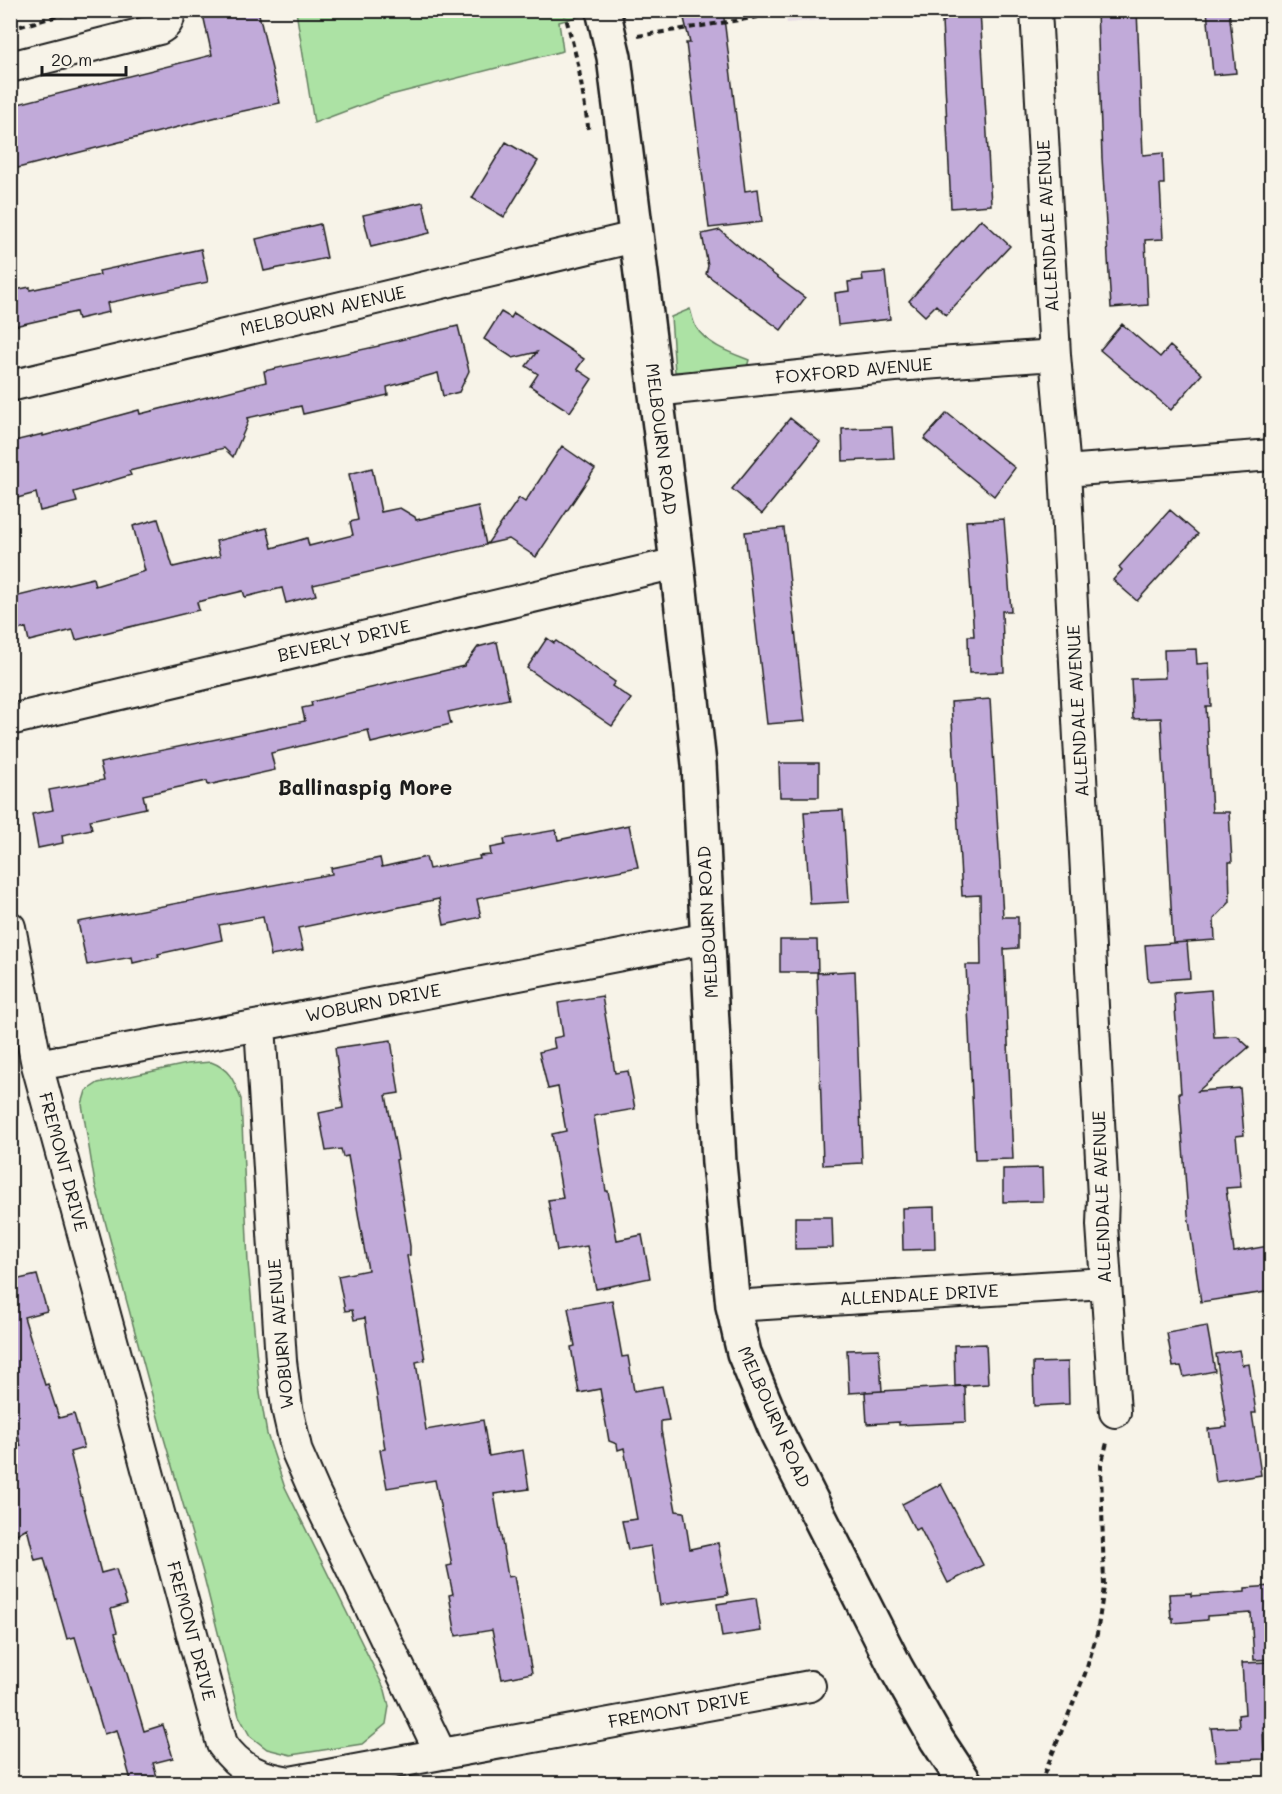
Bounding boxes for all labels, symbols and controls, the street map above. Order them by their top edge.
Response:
scale bar [42,39,126,77]
text: 20 m [51,47,92,71]
street label: ALLENDALE AVENUE [1031,139,1064,313]
street label: MELBOURN AVENUE [238,279,408,341]
street label: FOXFORD AVENUE [774,351,933,389]
street label: MELBOURN ROAD [641,362,683,516]
street label: BEVERLY DRIVE [275,613,413,667]
street label: ALLENDALE AVENUE [1061,624,1094,798]
district label: Ballinaspig More [278,773,452,800]
street label: MELBOURN ROAD [691,845,723,999]
street label: WOBURN DRIVE [303,977,443,1027]
street label: FREMONT DRIVE [34,1089,94,1234]
street label: ALLENDALE AVENUE [1086,1110,1116,1284]
street label: WOBURN AVENUE [261,1258,299,1410]
street label: ALLENDALE DRIVE [839,1278,999,1310]
street label: MELBOURN ROAD [733,1342,817,1491]
street label: FREMONT DRIVE [162,1558,222,1703]
street label: FREMONT DRIVE [606,1685,751,1733]

